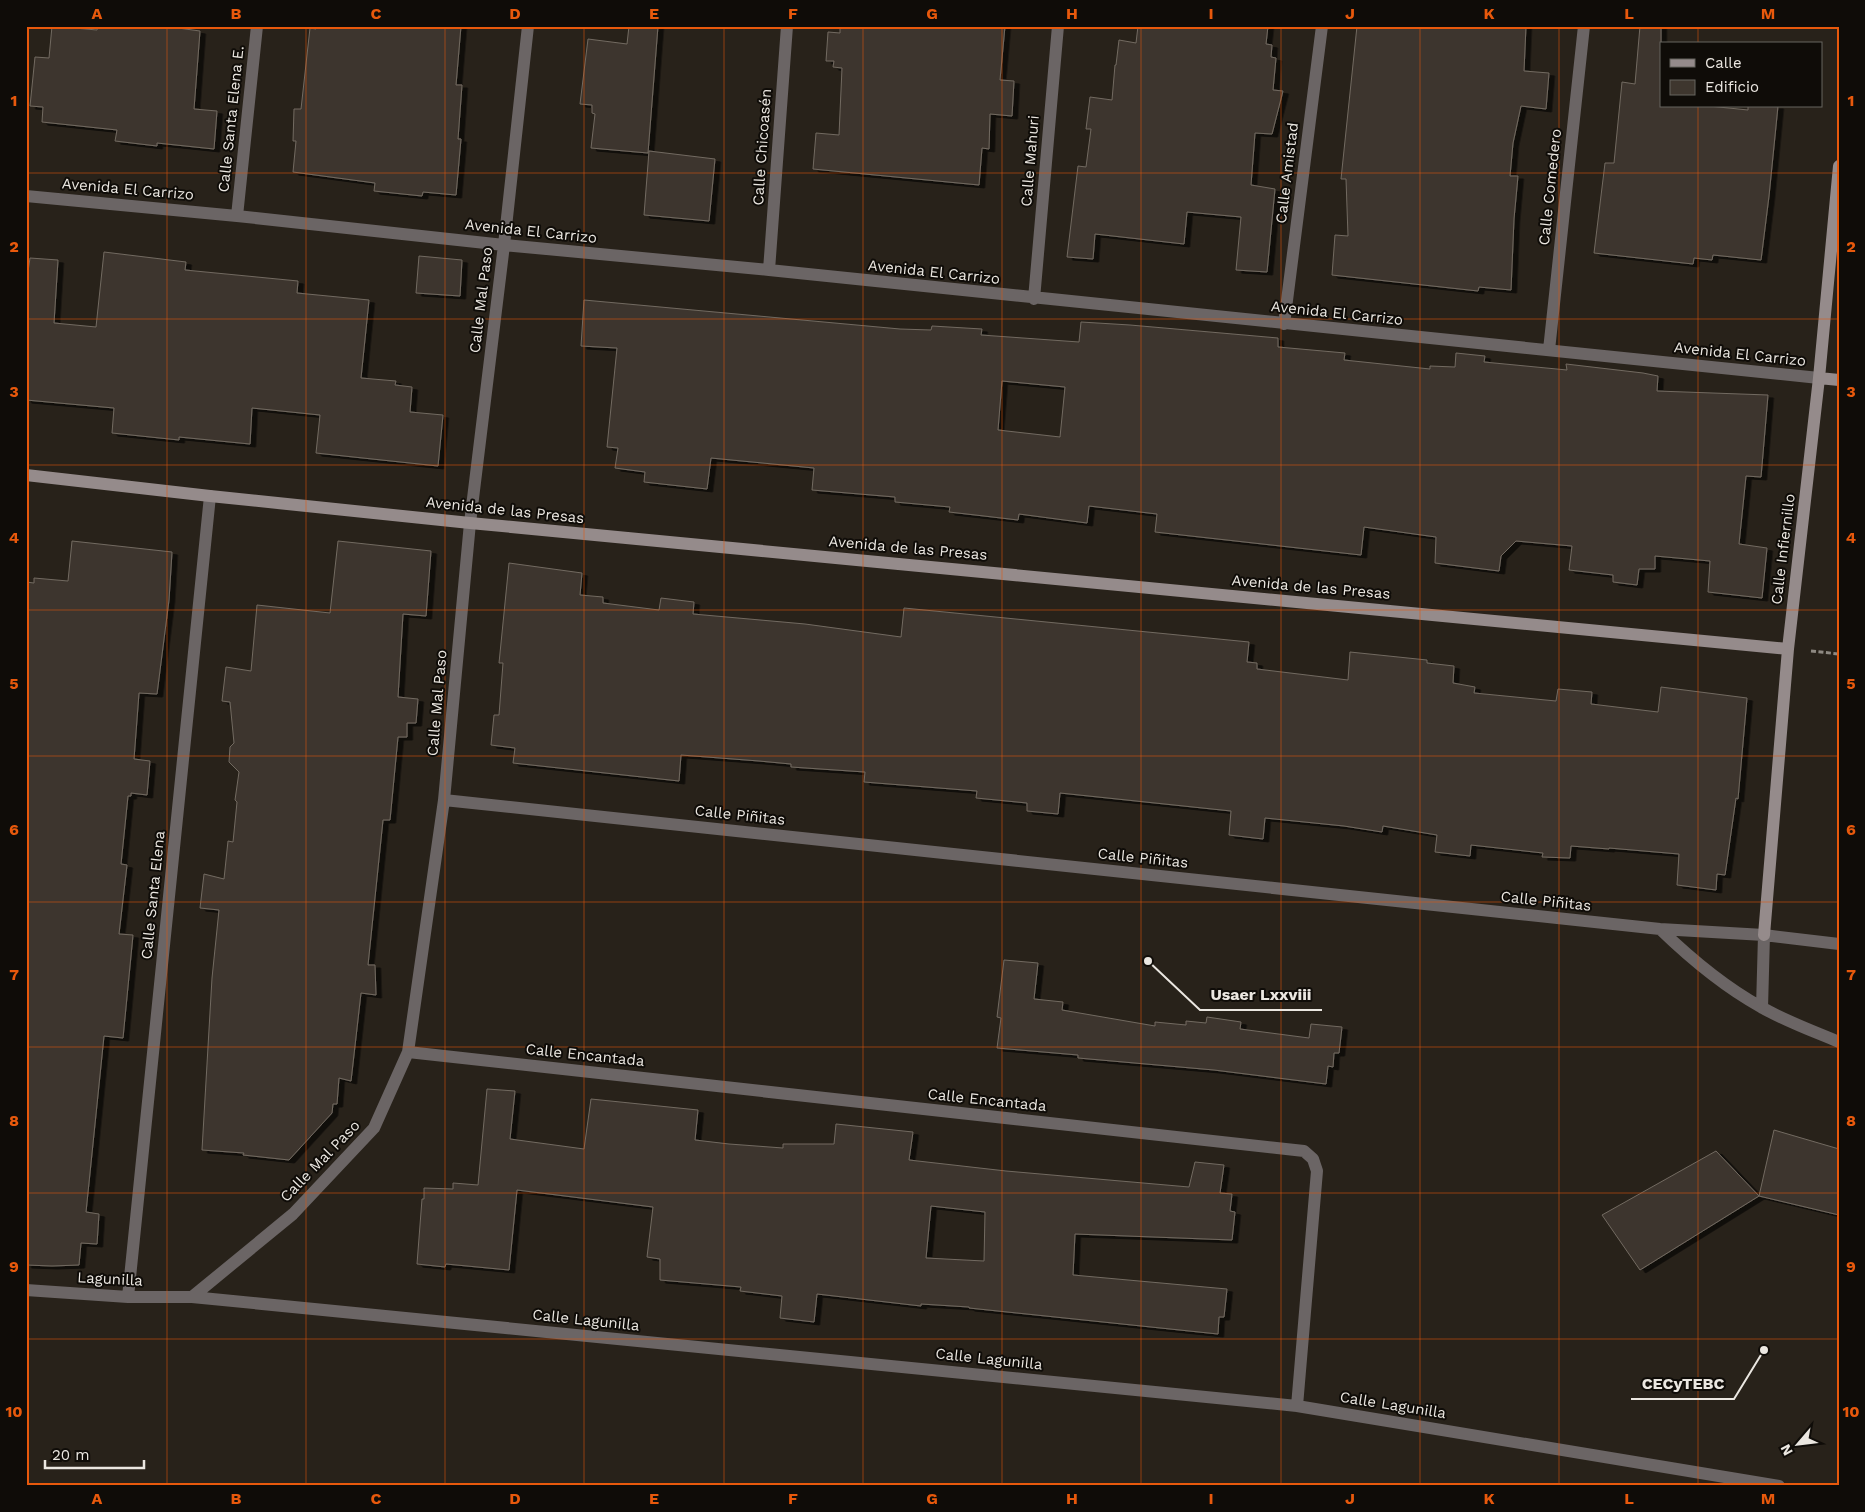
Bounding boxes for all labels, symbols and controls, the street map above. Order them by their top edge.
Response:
text: A [92,4,103,23]
text: B [231,4,242,23]
text: C [371,4,382,23]
text: D [509,4,521,23]
text: E [649,4,659,23]
text: F [788,4,798,23]
text: G [926,4,938,23]
text: H [1066,4,1078,23]
text: I [1208,4,1214,23]
text: J [1345,4,1355,23]
text: K [1483,4,1495,23]
text: L [1624,4,1634,23]
text: M [1761,4,1775,23]
legend [1660,42,1822,108]
street label: Calle Santa Elena E. [214,45,248,193]
text: Calle [1705,54,1742,72]
text: Edificio [1705,78,1759,96]
street label: Calle Chicoasén [749,88,775,206]
text: 1 [11,91,17,110]
text: 1 [1848,91,1854,110]
street label: Calle Mahuri [1017,115,1043,207]
street label: Calle Amistad [1272,122,1302,224]
street label: Calle Comedero [1535,128,1565,246]
street label: Avenida El Carrizo [61,174,195,204]
street label: Avenida El Carrizo [464,215,598,247]
text: 2 [9,237,19,256]
text: 2 [1846,237,1856,256]
street label: Calle Mal Paso [466,246,496,354]
street label: Avenida El Carrizo [867,256,1001,288]
street label: Avenida El Carrizo [1270,297,1404,329]
street label: Avenida El Carrizo [1673,338,1807,370]
text: 3 [9,382,19,401]
text: 3 [1846,382,1856,401]
street label: Avenida de las Presas [425,493,585,527]
street label: Calle Infiernillo [1767,493,1799,605]
text: 4 [9,528,19,547]
text: 4 [1846,528,1856,547]
street label: Avenida de las Presas [828,532,988,564]
street label: Avenida de las Presas [1231,571,1391,603]
street label: Calle Mal Paso [423,649,451,757]
text: 5 [9,674,19,693]
text: 5 [1846,674,1856,693]
street label: Calle Piñitas [694,801,786,829]
text: 6 [9,820,19,839]
text: 6 [1846,820,1856,839]
street label: Calle Santa Elena [137,829,169,960]
street label: Calle Piñitas [1097,844,1189,872]
street label: Calle Piñitas [1500,887,1592,915]
text: 7 [9,965,19,984]
text: 7 [1846,965,1856,984]
callout: Usaer Lxxviii [1200,979,1322,1010]
text: Usaer Lxxviii [1211,985,1311,1004]
street label: Calle Encantada [525,1040,646,1070]
street label: Calle Encantada [927,1085,1048,1115]
text: 8 [9,1111,19,1130]
text: 8 [1846,1111,1856,1130]
street label: Calle Mal Paso [276,1116,364,1206]
text: 9 [9,1257,19,1276]
text: 9 [1846,1257,1856,1276]
street label: Lagunilla [77,1268,144,1290]
street label: Calle Lagunilla [532,1305,641,1335]
street label: Calle Lagunilla [935,1344,1044,1374]
callout: CECyTEBC [1631,1368,1734,1399]
text: CECyTEBC [1642,1374,1724,1393]
street label: Calle Lagunilla [1339,1388,1448,1422]
text: 10 [5,1402,23,1421]
text: 10 [1842,1402,1860,1421]
north arrow [1772,1420,1822,1470]
scale bar [45,1437,144,1469]
text: N [1777,1442,1796,1458]
text: 20 m [52,1446,90,1464]
text: A [92,1489,103,1508]
text: B [231,1489,242,1508]
text: C [371,1489,382,1508]
text: D [509,1489,521,1508]
text: E [649,1489,659,1508]
text: F [788,1489,798,1508]
text: G [926,1489,938,1508]
text: H [1066,1489,1078,1508]
text: I [1208,1489,1214,1508]
text: J [1345,1489,1355,1508]
text: K [1483,1489,1495,1508]
text: L [1624,1489,1634,1508]
text: M [1761,1489,1775,1508]

